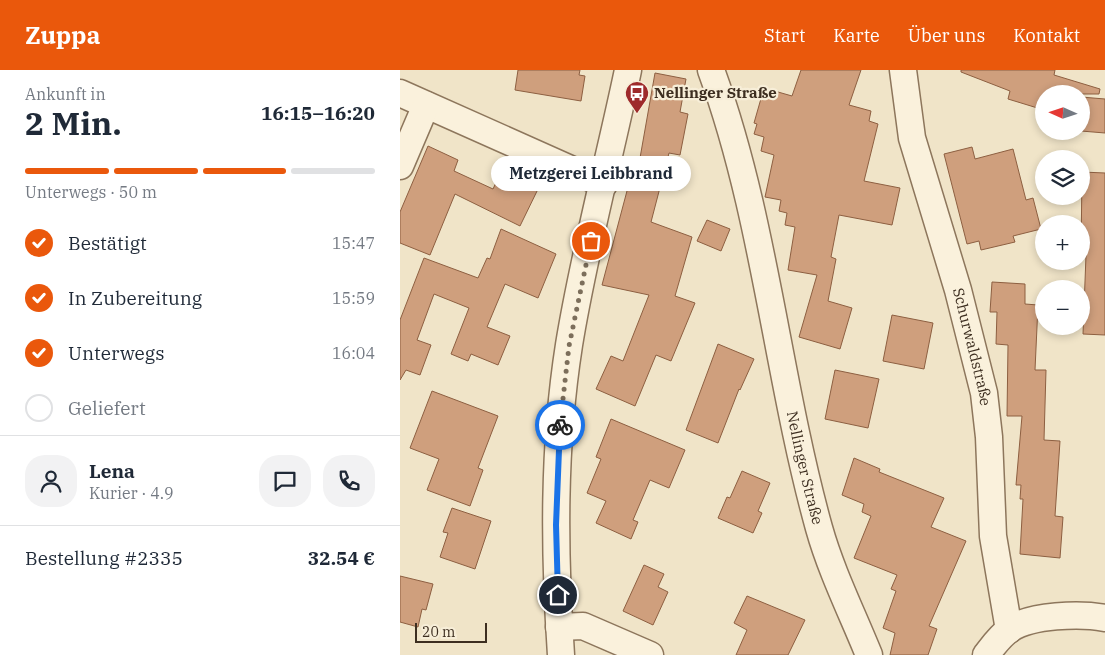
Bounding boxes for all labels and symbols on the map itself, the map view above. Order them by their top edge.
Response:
bus stop icon: Nellinger Straße [624,80,650,114]
place label: Nellinger Straße [654,83,777,102]
north arrow [1035,85,1090,140]
callout: Metzgerei Leibbrand [491,156,691,191]
pin [570,220,612,262]
street label: Schurwaldstraße [949,286,995,407]
courier [535,400,585,450]
street label: Nellinger Straße [783,409,828,527]
pin [537,574,579,616]
scale bar [415,620,488,643]

